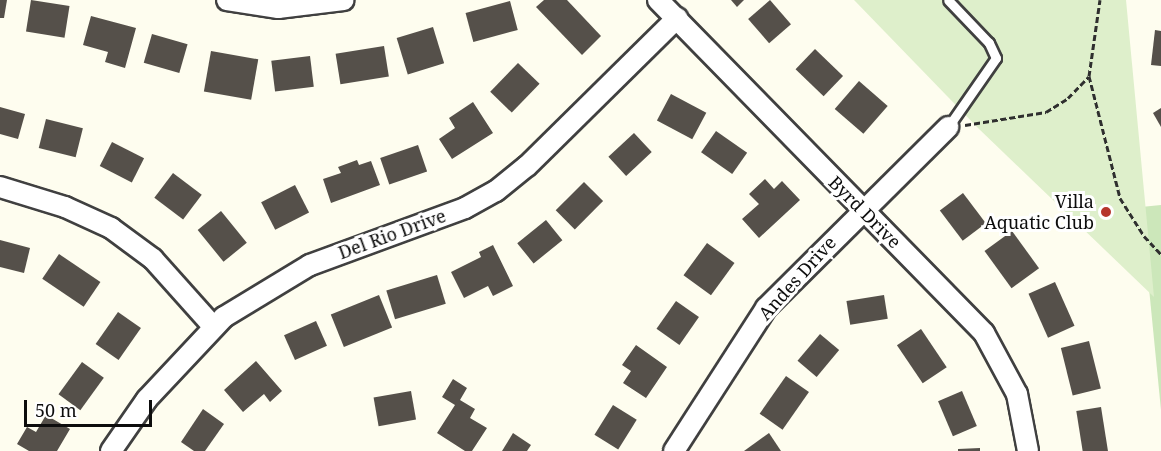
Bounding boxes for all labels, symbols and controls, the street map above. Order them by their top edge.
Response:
street label: Byrd Drive [824,171,906,253]
place label: Villa Aquatic Club [984,191,1094,234]
street label: Del Rio Drive [335,205,449,263]
marker: Villa Aquatic Club [1099,205,1113,219]
street label: Andes Drive [754,232,840,324]
scale bar [27,388,154,426]
text: 50 m [35,398,77,422]

